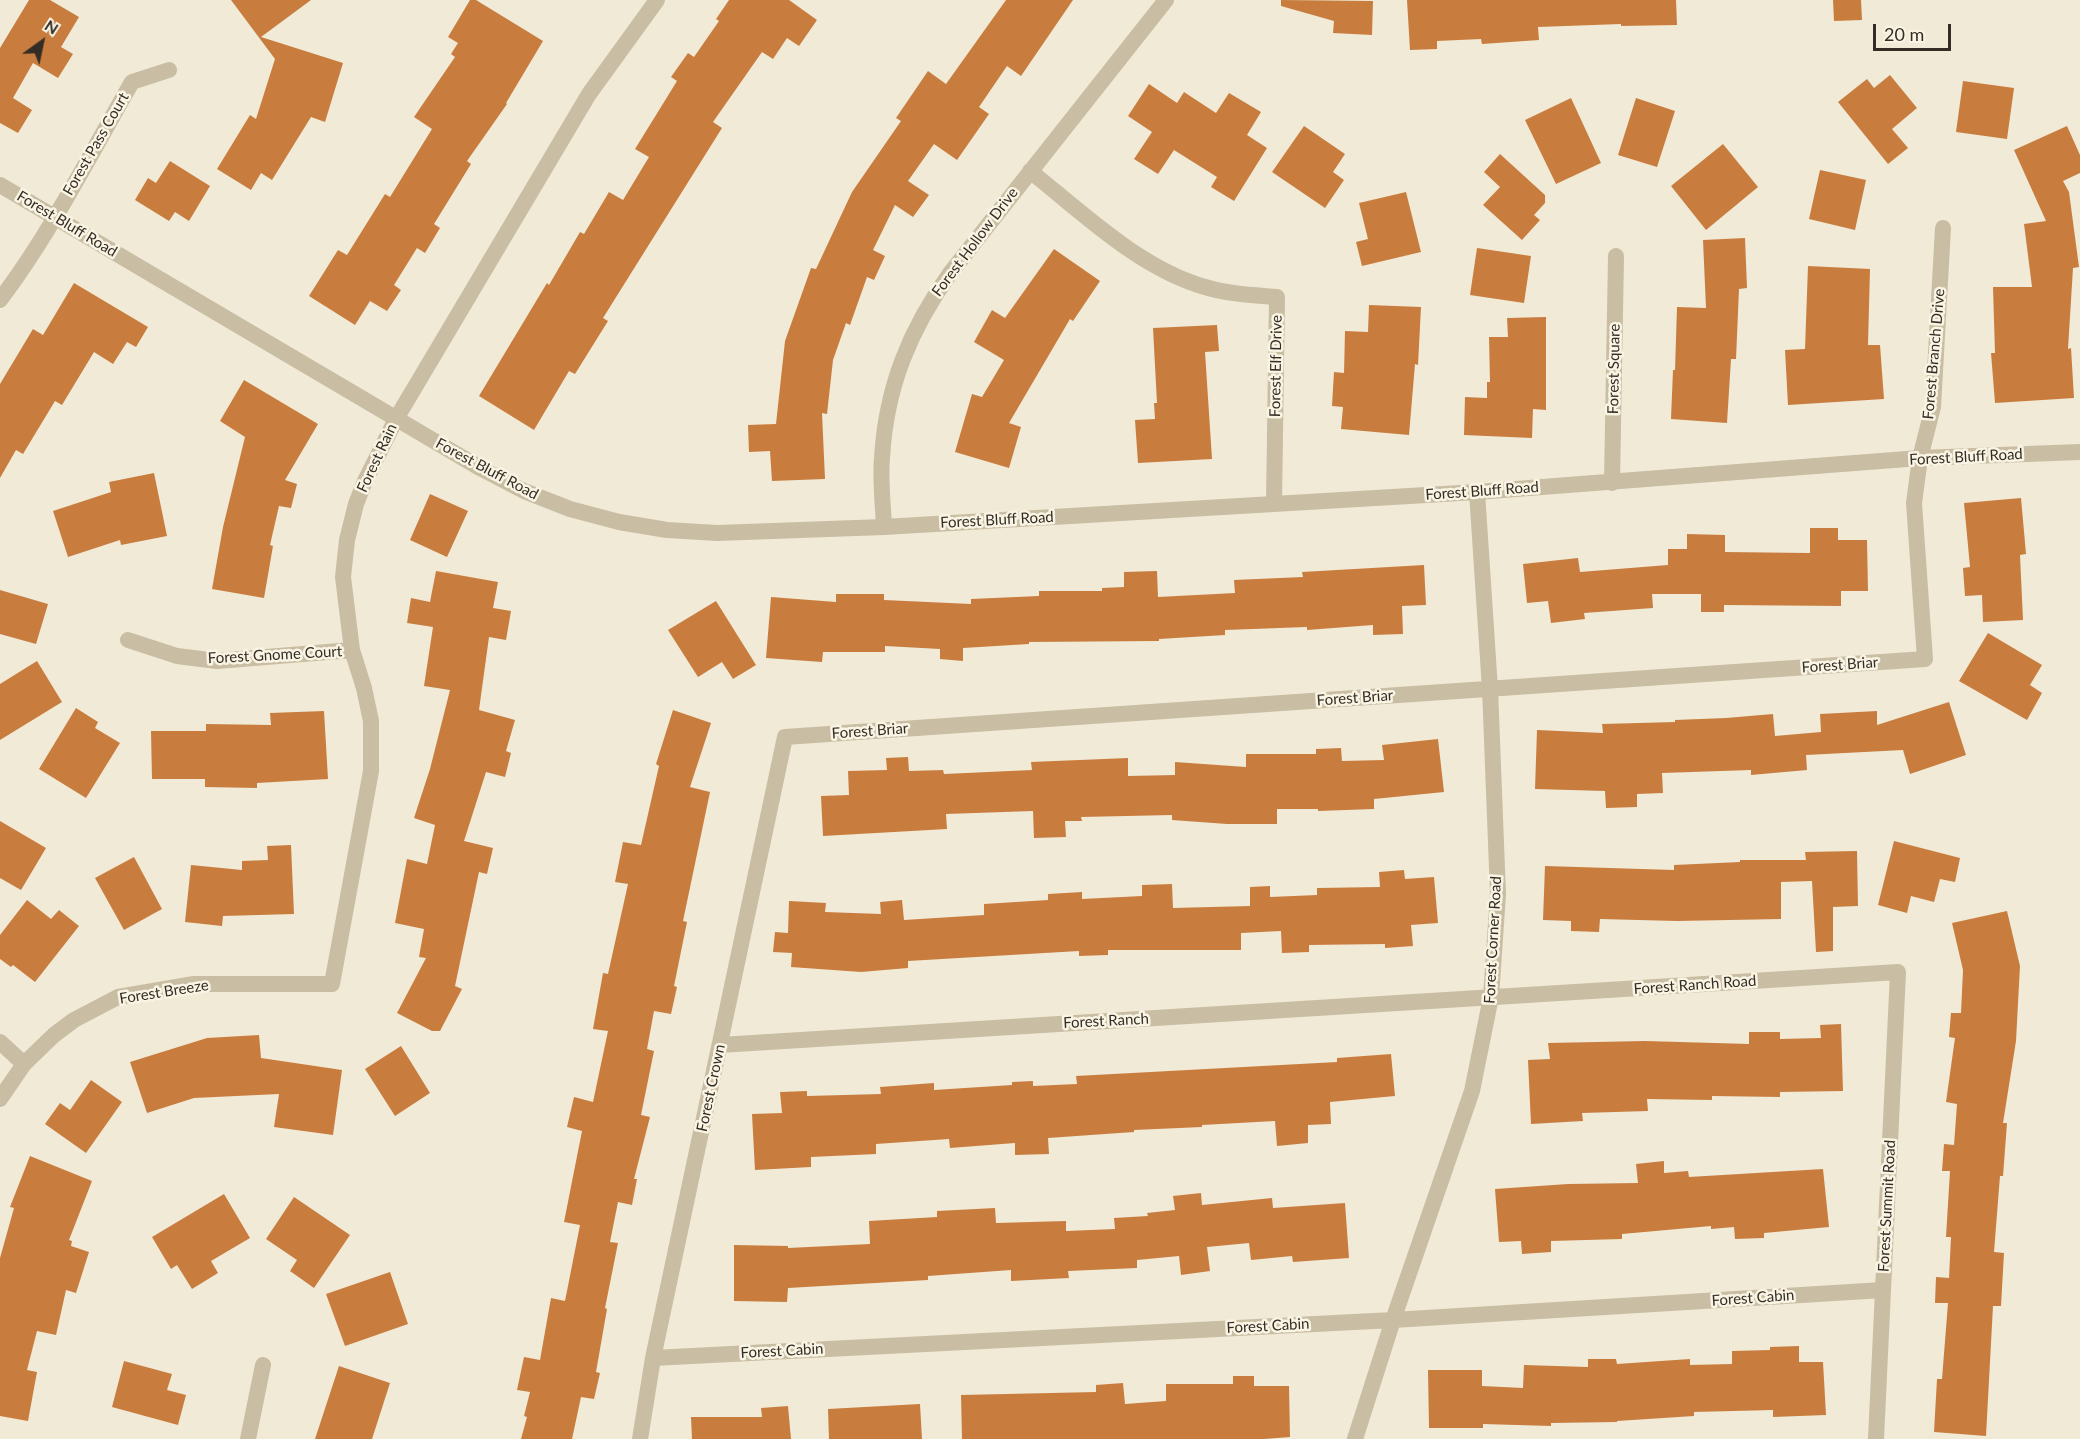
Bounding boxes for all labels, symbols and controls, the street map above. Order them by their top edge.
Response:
north arrow [12,12,72,72]
scale bar [1876,12,1954,50]
text: N [42,15,62,38]
text: 20 m [1884,23,1924,45]
street label: Forest Pass Court [59,89,133,199]
street label: Forest Hollow Drive [928,184,1022,300]
street label: Forest Bluff Road [14,187,120,261]
street label: Forest Branch Drive [1919,288,1949,420]
street label: Forest Elf Drive [1266,315,1286,417]
street label: Forest Square [1604,324,1624,414]
street label: Forest Rain [353,421,401,495]
street label: Forest Bluff Road [433,434,541,504]
street label: Forest Bluff Road [1909,445,2023,469]
street label: Forest Bluff Road [1425,478,1539,504]
street label: Forest Bluff Road [940,508,1054,532]
street label: Forest Gnome Court [207,642,343,668]
street label: Forest Briar [1801,653,1879,677]
street label: Forest Briar [1316,686,1394,710]
street label: Forest Briar [831,719,909,743]
street label: Forest Corner Road [1481,876,1505,1004]
street label: Forest Ranch Road [1633,972,1757,998]
street label: Forest Breeze [118,976,210,1008]
street label: Forest Ranch [1063,1010,1149,1032]
street label: Forest Crown [693,1043,729,1133]
street label: Forest Summit Road [1875,1140,1899,1272]
street label: Forest Cabin [1711,1286,1795,1310]
street label: Forest Cabin [1226,1315,1310,1337]
street label: Forest Cabin [740,1340,824,1362]

